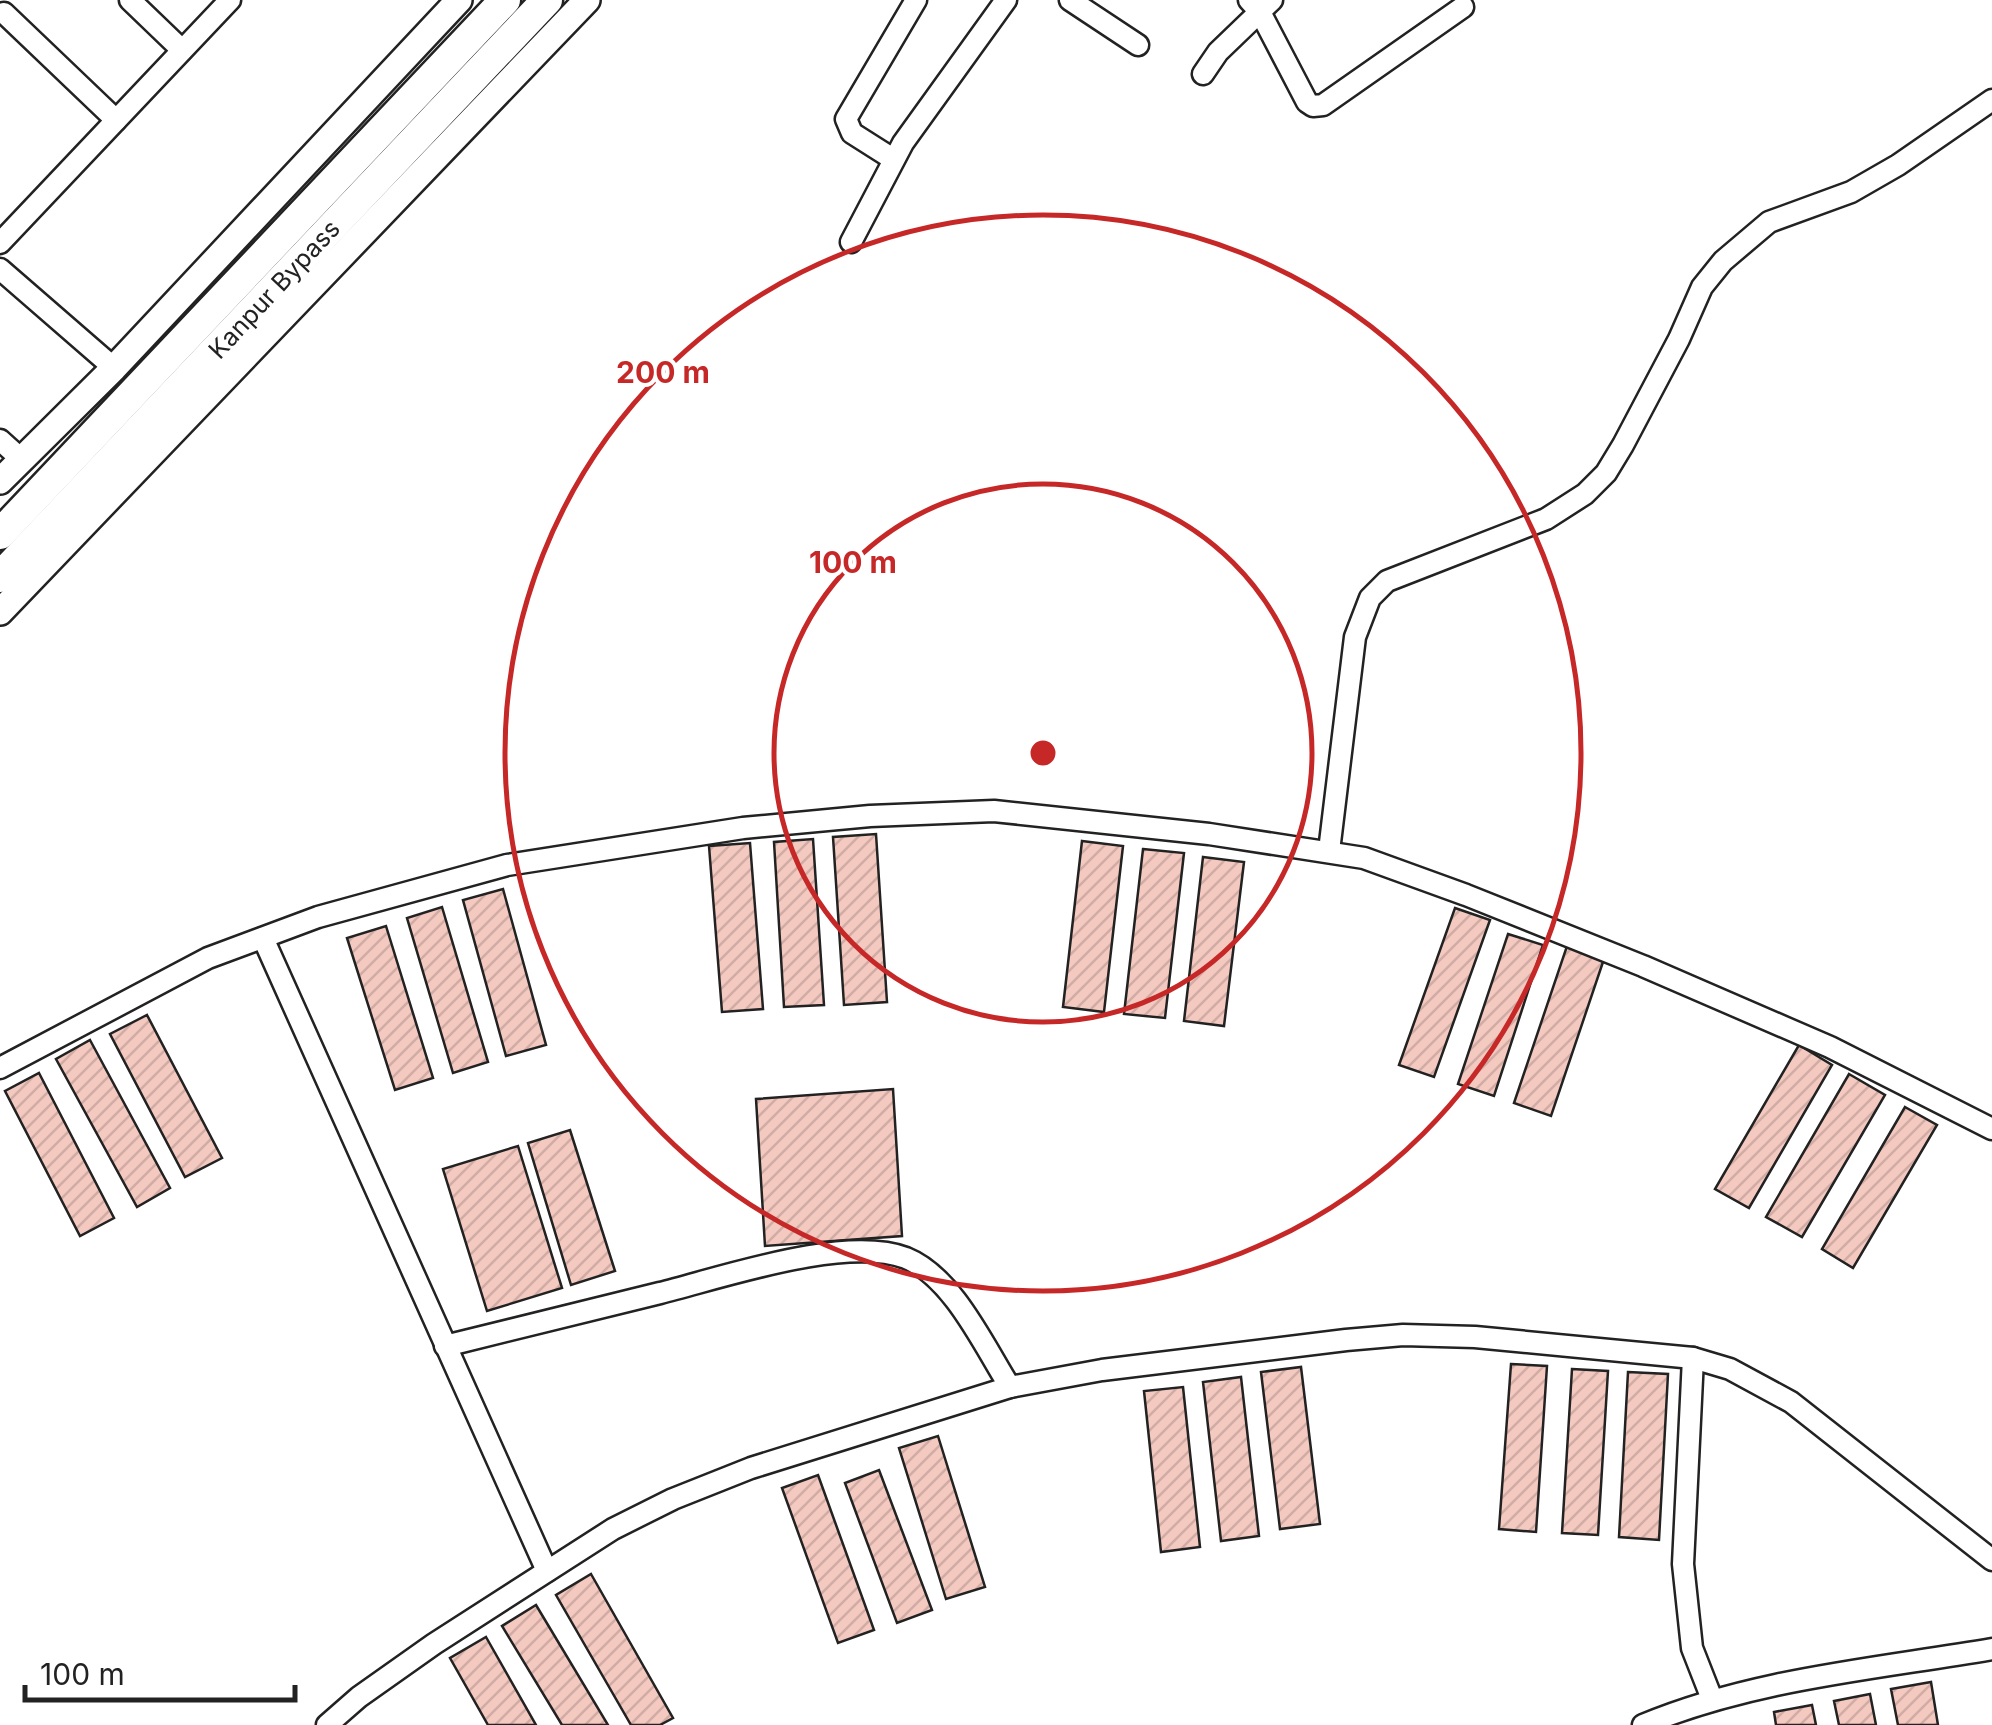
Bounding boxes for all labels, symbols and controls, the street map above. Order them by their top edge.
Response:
street label: Kanpur Bypass [202,213,346,365]
text: 200 m [616,354,710,390]
text: 100 m [809,544,897,580]
centre of rings [1025,735,1061,771]
scale bar [25,1640,295,1702]
text: 100 m [40,1656,125,1692]

